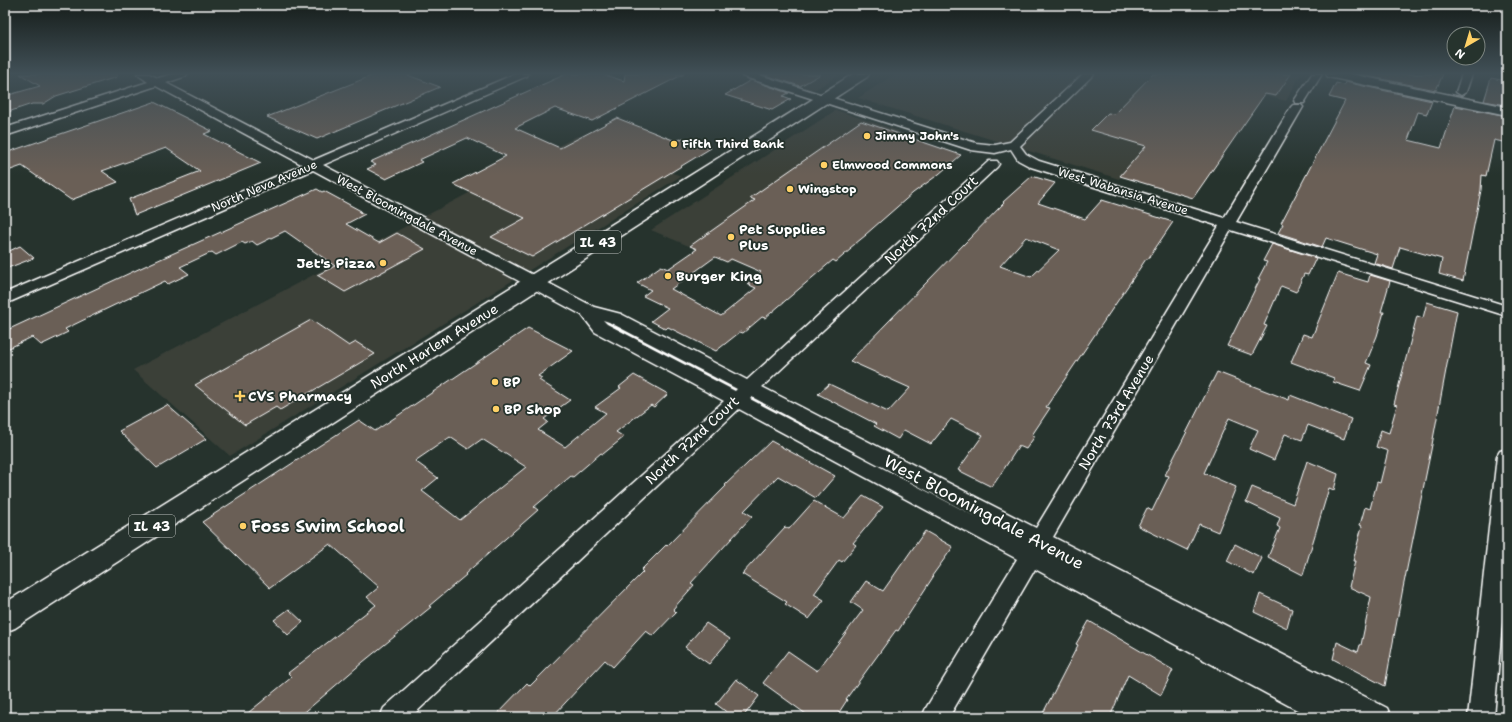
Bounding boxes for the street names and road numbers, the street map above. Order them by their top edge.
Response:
street label: North Neva Avenue [209,156,320,216]
street label: West Wabansia Avenue [1056,164,1190,219]
street label: West Bloomingdale Avenue [334,171,481,259]
street label: North 72nd Court [880,172,982,268]
road number: IL 43 [575,231,621,253]
street label: North Harlem Avenue [367,299,501,393]
street label: North 73rd Avenue [1074,351,1158,473]
street label: North 72nd Court [641,392,743,488]
street label: West Bloomingdale Avenue [880,450,1088,574]
road number: IL 43 [129,515,175,537]

